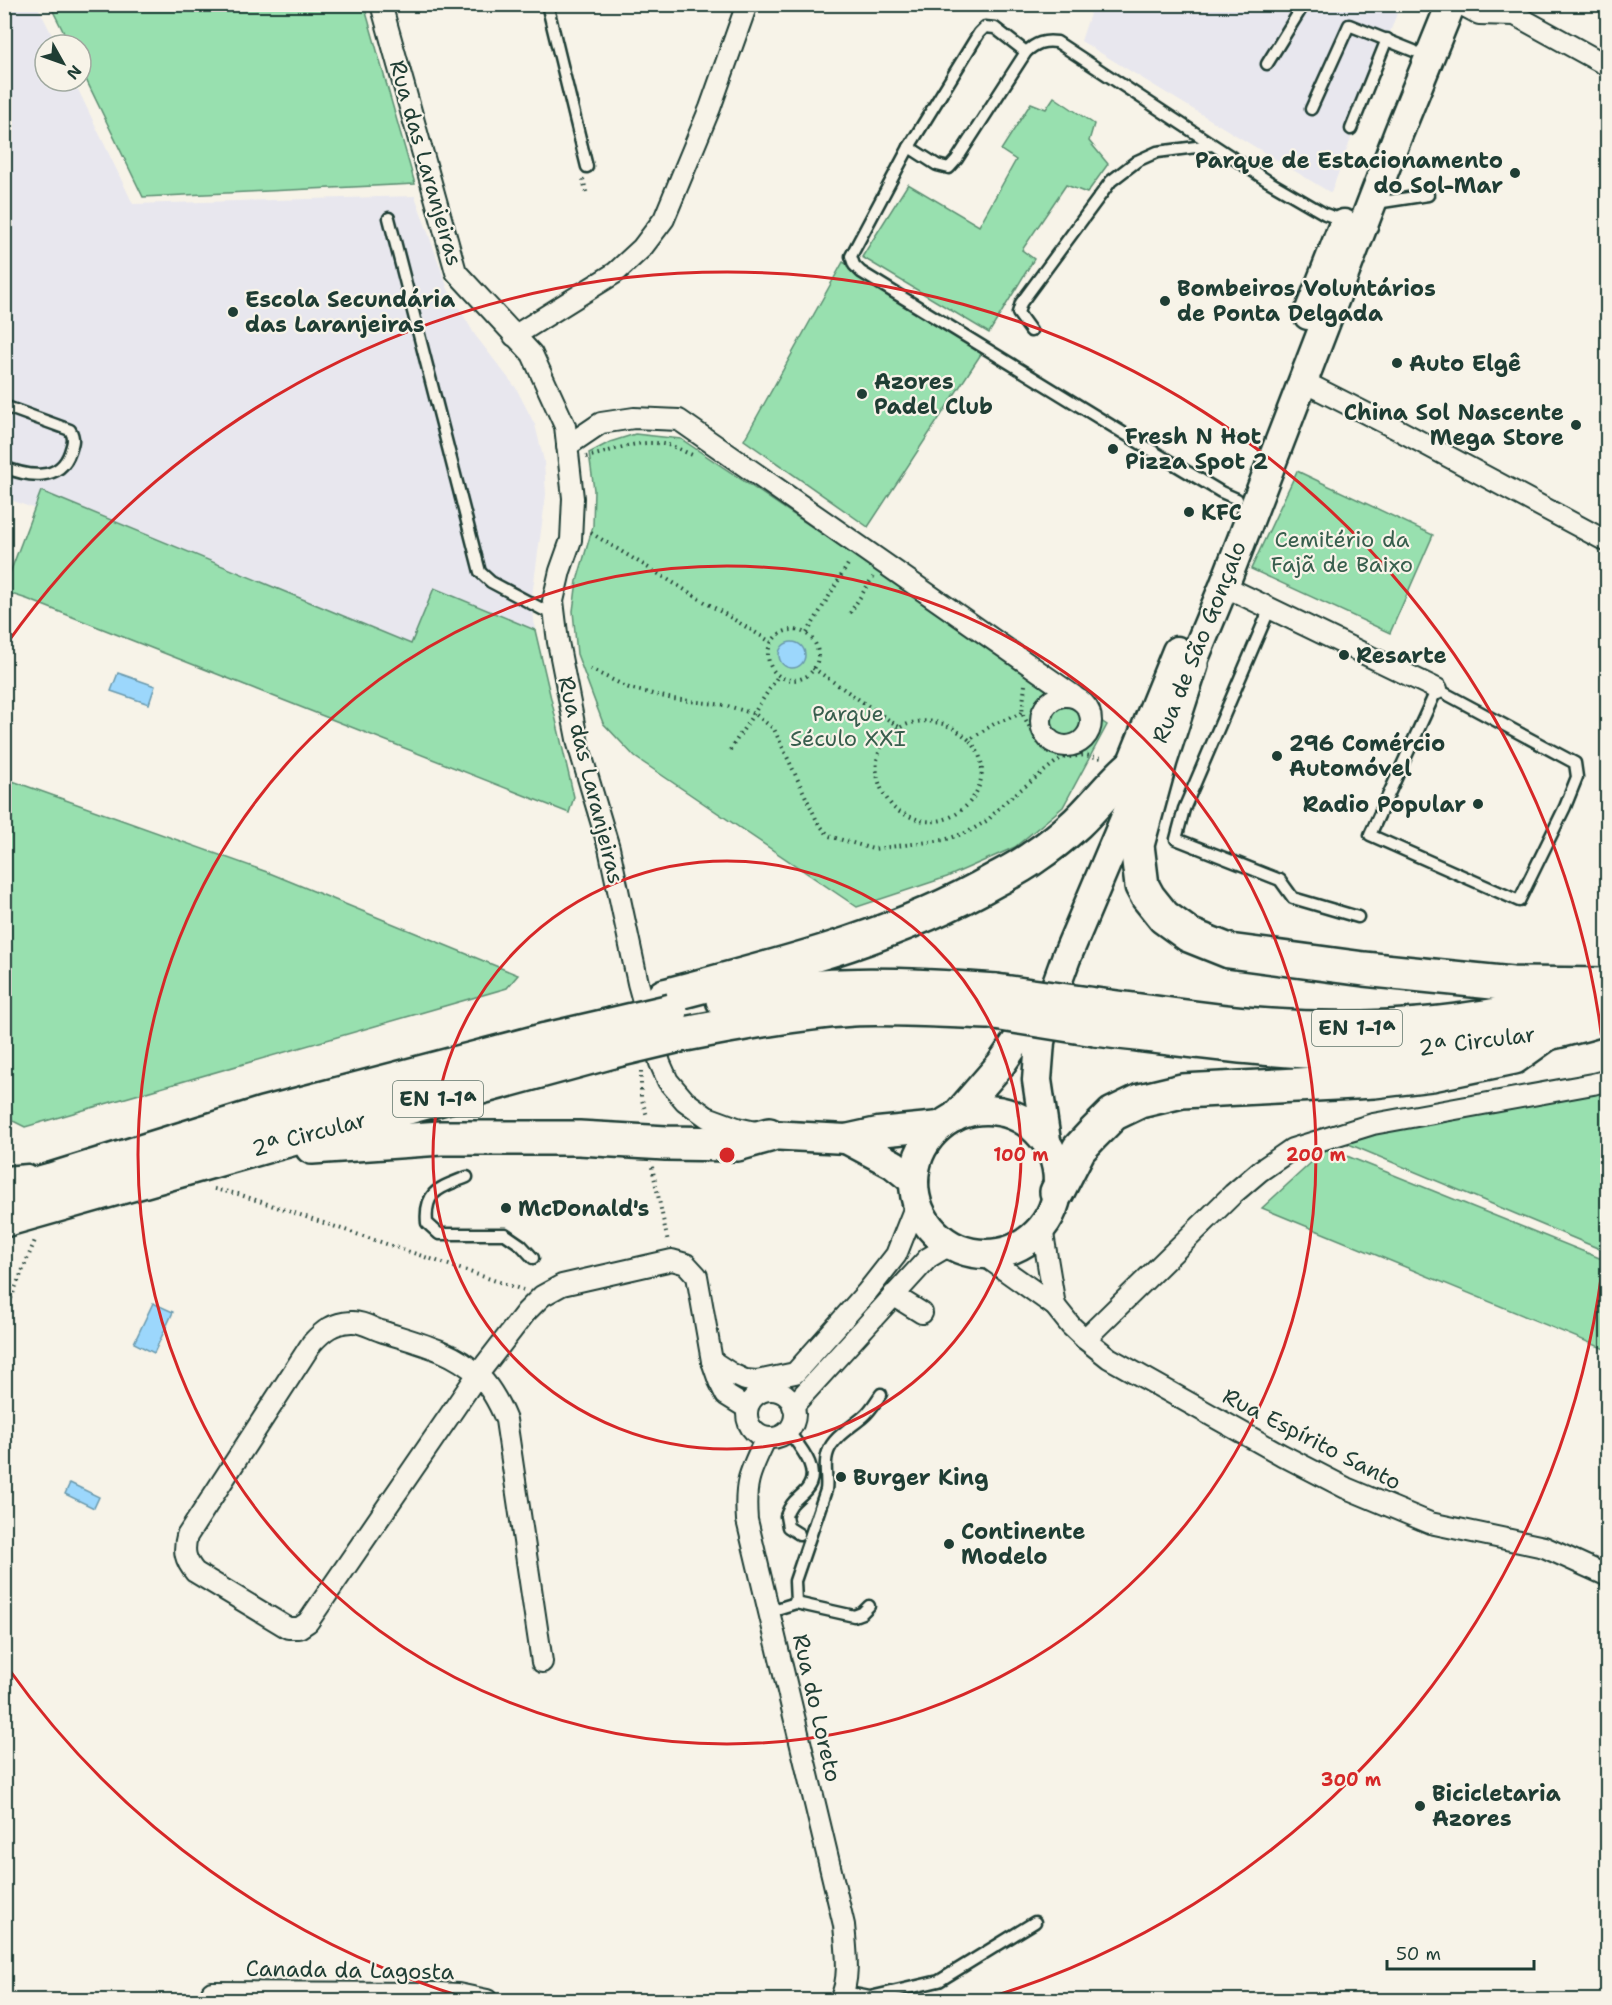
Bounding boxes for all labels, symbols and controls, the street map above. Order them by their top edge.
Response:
north arrow [33,33,93,93]
street label: Rua das Laranjeiras [383,57,469,269]
text: N [62,61,86,84]
place label: Parque de Estacionamento do Sol-Mar [1195,146,1503,200]
marker: Parque de Estacionamento do Sol-Mar [1508,166,1522,180]
place label: Bombeiros Voluntários de Ponta Delgada [1177,274,1436,328]
place label: Escola Secundária das Laranjeiras [245,285,455,339]
marker: Bombeiros Voluntários de Ponta Delgada [1158,294,1172,308]
marker: Escola Secundária das Laranjeiras [226,305,240,319]
place label: Auto Elgê [1409,349,1521,378]
marker: Auto Elgê [1390,356,1404,370]
place label: Azores Padel Club [874,367,993,421]
marker: Azores Padel Club [855,387,869,401]
place label: China Sol Nascente Mega Store [1344,398,1564,452]
marker: China Sol Nascente Mega Store [1569,418,1583,432]
place label: Fresh N Hot Pizza Spot 2 [1125,422,1268,476]
marker: Fresh N Hot Pizza Spot 2 [1106,442,1120,456]
place label: KFC [1201,498,1242,527]
marker: KFC [1182,505,1196,519]
park label: Cemitério da Fajã de Baixo [1271,525,1413,579]
street label: Rua de São Gonçalo [1145,537,1253,747]
place label: Resarte [1356,641,1447,670]
marker: Resarte [1337,648,1351,662]
street label: Rua das Laranjeiras [551,673,631,887]
park label: Parque Século XXI [790,699,906,753]
place label: 296 Comércio Automóvel [1289,729,1445,783]
marker: 296 Comércio Automóvel [1270,749,1284,763]
place label: Radio Popular [1302,790,1466,819]
marker: Radio Popular [1471,797,1485,811]
road number: EN 1-1ª [1312,1010,1402,1046]
street label: 2ª Circular [1417,1019,1537,1063]
road number: EN 1-1ª [393,1081,483,1117]
street label: 2ª Circular [248,1105,370,1163]
text: 100 m [993,1143,1049,1167]
text: 200 m [1286,1143,1347,1167]
centre of rings [717,1145,737,1165]
place label: McDonald's [518,1194,649,1223]
marker: McDonald's [499,1201,513,1215]
street label: Rua Espírito Santo [1218,1381,1406,1497]
place label: Burger King [853,1463,988,1492]
marker: Burger King [834,1470,848,1484]
place label: Continente Modelo [961,1517,1086,1571]
marker: Continente Modelo [942,1537,956,1551]
street label: Rua do Loreto [786,1631,848,1785]
text: 300 m [1321,1768,1382,1792]
place label: Bicicletaria Azores [1432,1779,1561,1833]
marker: Bicicletaria Azores [1413,1799,1427,1813]
scale bar [1387,1933,1534,1971]
text: 50 m [1396,1942,1441,1966]
street label: Canada da Lagosta [245,1954,455,1986]

